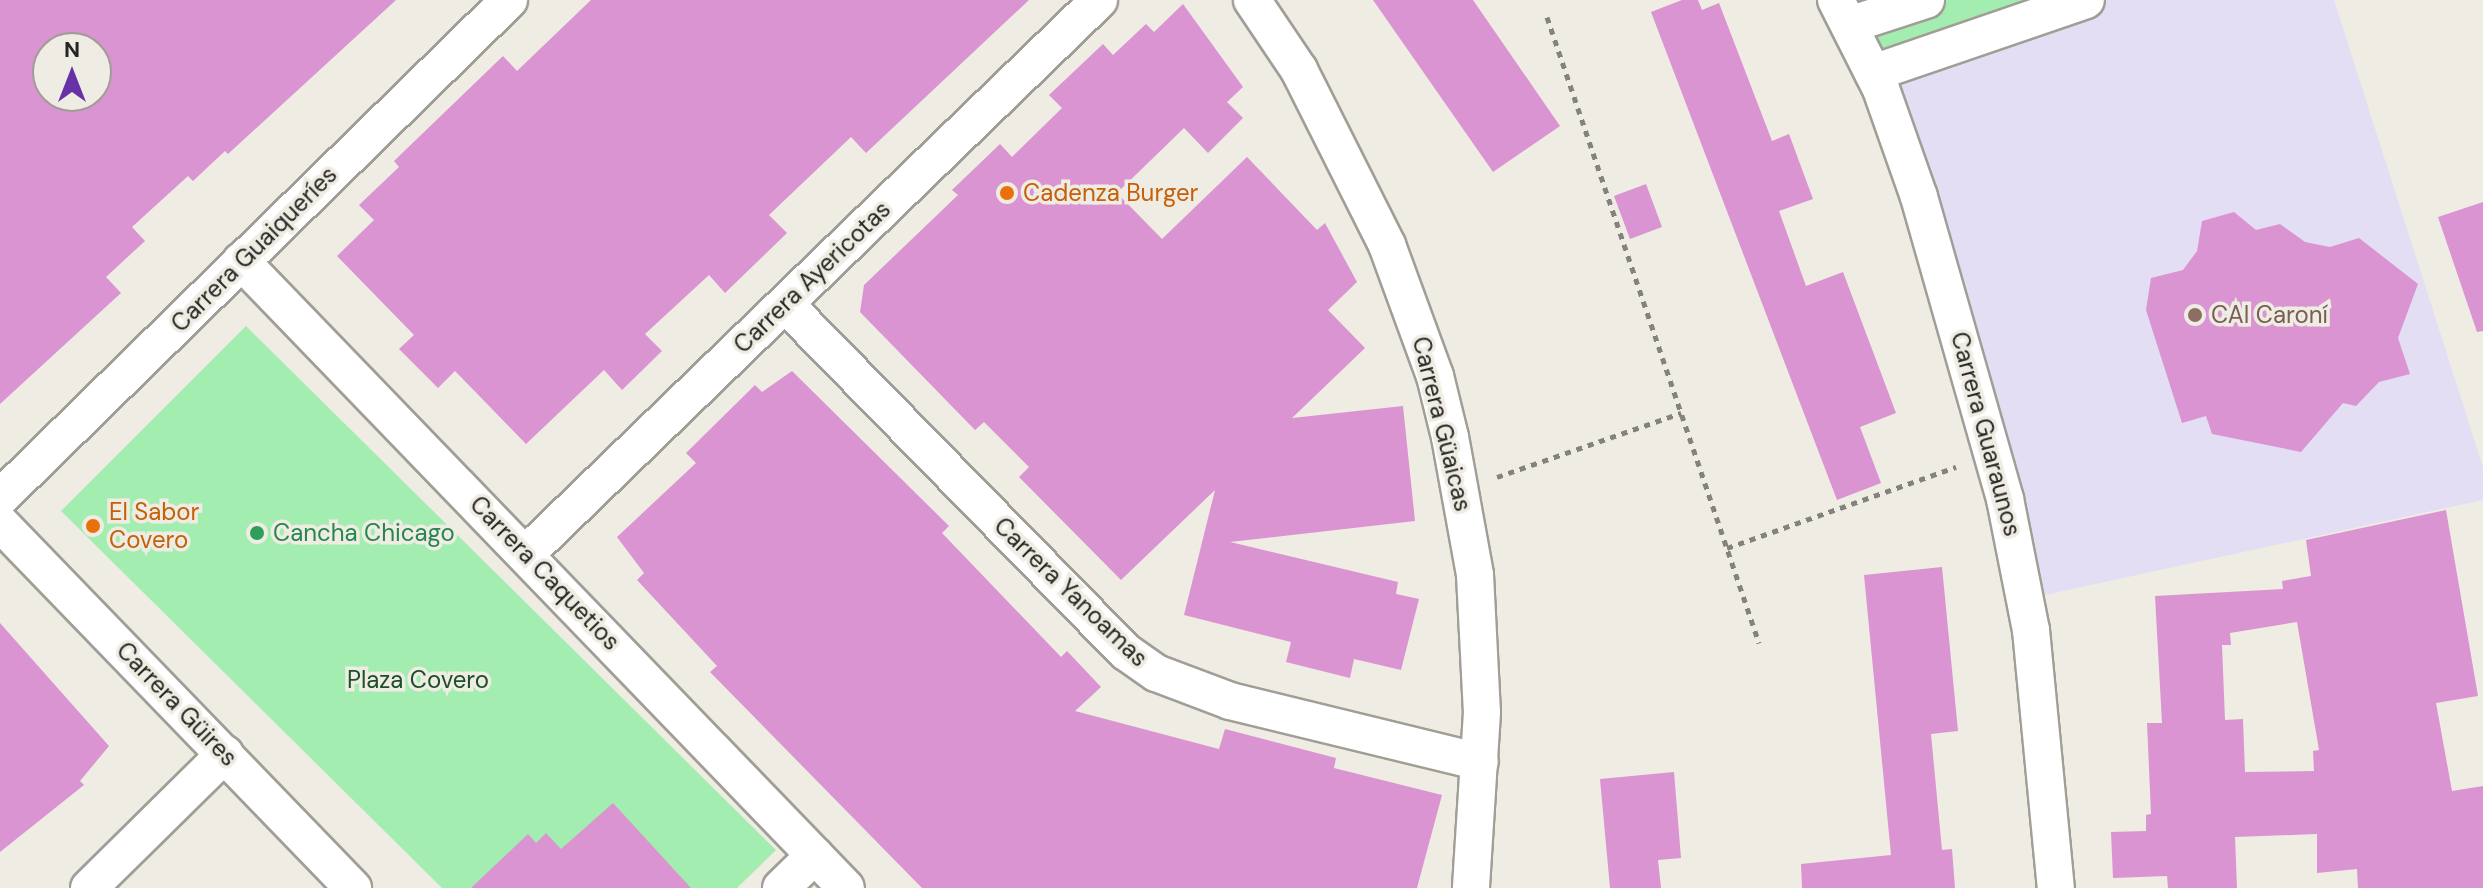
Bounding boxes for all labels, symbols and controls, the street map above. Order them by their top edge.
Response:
north arrow [32,32,112,112]
text: N [64,35,80,64]
street label: Carrera Guaiqueríes [165,160,343,338]
place label: Cadenza Burger [1023,179,1198,207]
marker: Cadenza Burger [998,184,1016,202]
street label: Carrera Ayericotas [728,195,896,359]
place label: CAI Caroní [2211,301,2328,329]
marker: CAI Caroní [2186,306,2204,324]
street label: Carrera Guaraunos [1945,329,2027,539]
street label: Carrera Güaicas [1406,334,1478,514]
street label: Carrera Caquetios [464,490,626,656]
place label: El Sabor Covero [109,498,199,554]
street label: Carrera Yanoamas [988,511,1154,673]
marker: El Sabor Covero [84,517,102,535]
place label: Cancha Chicago [273,519,455,547]
marker: Cancha Chicago [248,524,266,542]
street label: Carrera Güires [111,636,243,772]
park label: Plaza Covero [347,666,489,694]

